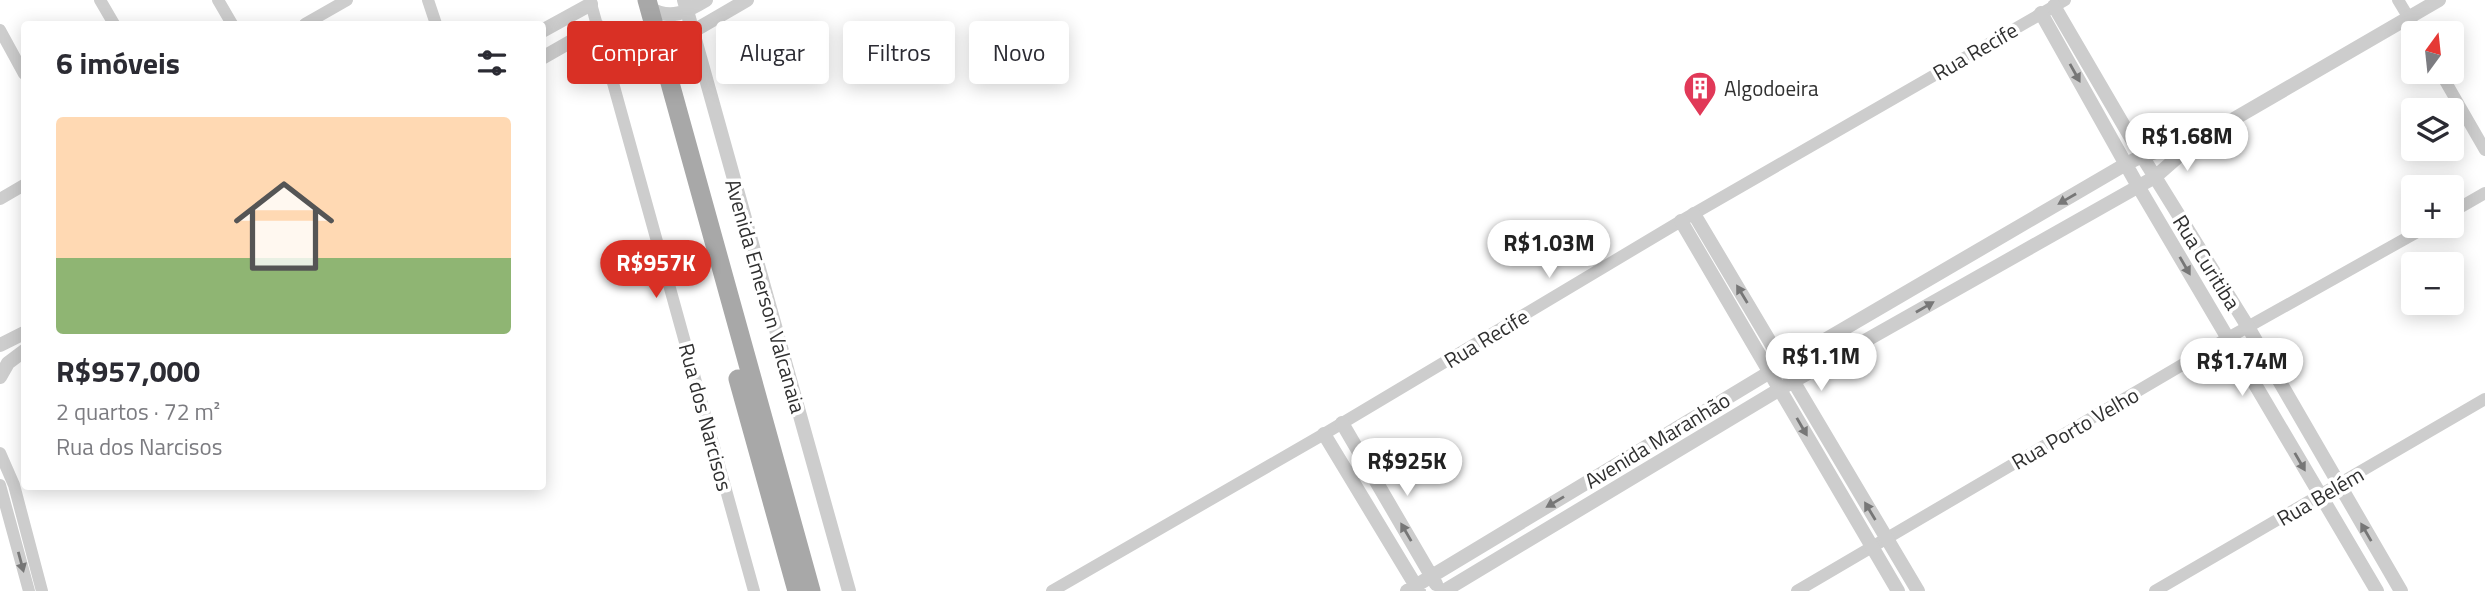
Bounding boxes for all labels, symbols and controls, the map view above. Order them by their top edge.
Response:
street label: Rua Recife [1926,14,2024,88]
chip: Comprar [567,21,702,84]
chip: Alugar [716,21,829,84]
chip: Filtros [843,21,955,84]
chip: Novo [969,21,1069,84]
north arrow [2401,21,2464,84]
map controls [2401,21,2464,315]
text: 6 imóveis [56,40,180,86]
icon: filters [473,44,511,82]
one-way arrow [2069,63,2081,83]
building icon: Algodoeira [1681,69,1719,118]
place label: Algodoeira [1724,72,1819,104]
button: layers [2401,98,2464,161]
pin: R$1.68M [2122,114,2252,173]
text: R$1.68M [2141,118,2233,153]
icon: home [221,163,347,289]
street label: Avenida Emerson Valcanaia [717,175,815,417]
button: + [2401,175,2464,238]
one-way arrow [2058,193,2077,205]
street label: Rua Curitiba [2165,208,2249,316]
pin: R$1.03M [1484,220,1614,280]
text: R$1.03M [1503,225,1595,260]
pin: R$957K [599,240,713,300]
text: R$957K [616,245,696,280]
button: − [2401,252,2464,315]
one-way arrow [2179,256,2191,275]
one-way arrow [1736,285,1748,304]
street label: Rua Recife [1438,300,1534,376]
one-way arrow [1915,301,1934,313]
pin: R$1.1M [1764,334,1878,393]
text: R$1.1M [1782,338,1860,373]
pin: R$1.74M [2177,338,2307,398]
street label: Rua dos Narcisos [671,339,741,495]
text: R$1.74M [2196,343,2288,378]
text: R$957,000 [56,348,200,394]
street label: Rua Porto Velho [2005,379,2145,477]
street label: Avenida Maranhão [1578,384,1736,496]
text: 2 quartos · 72 m² [56,394,220,429]
one-way arrow [1796,418,1809,437]
text: Rua dos Narcisos [56,429,222,464]
pin: R$925K [1350,438,1464,498]
text: R$925K [1367,443,1447,478]
one-way arrow [2294,453,2306,472]
street label: Rua Belém [2271,458,2369,534]
one-way arrow [1546,495,1565,508]
one-way arrow [1864,502,1877,521]
one-way arrow [2361,522,2373,542]
one-way arrow [1400,523,1412,542]
one-way arrow [17,552,27,573]

